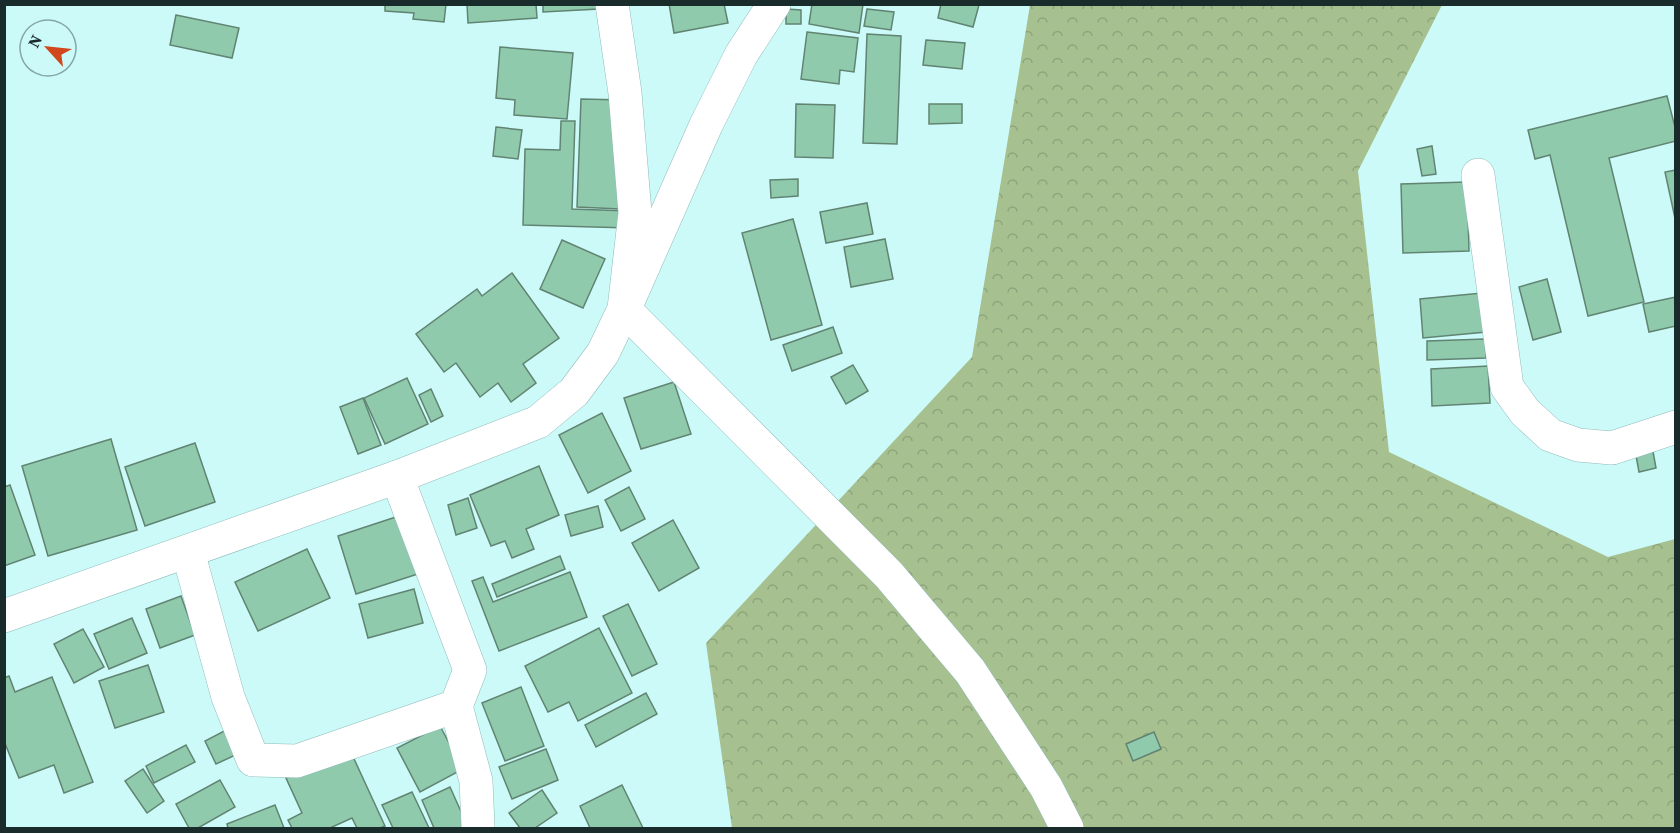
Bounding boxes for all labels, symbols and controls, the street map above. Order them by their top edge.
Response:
north arrow [18,18,78,78]
text: N [22,31,47,51]

